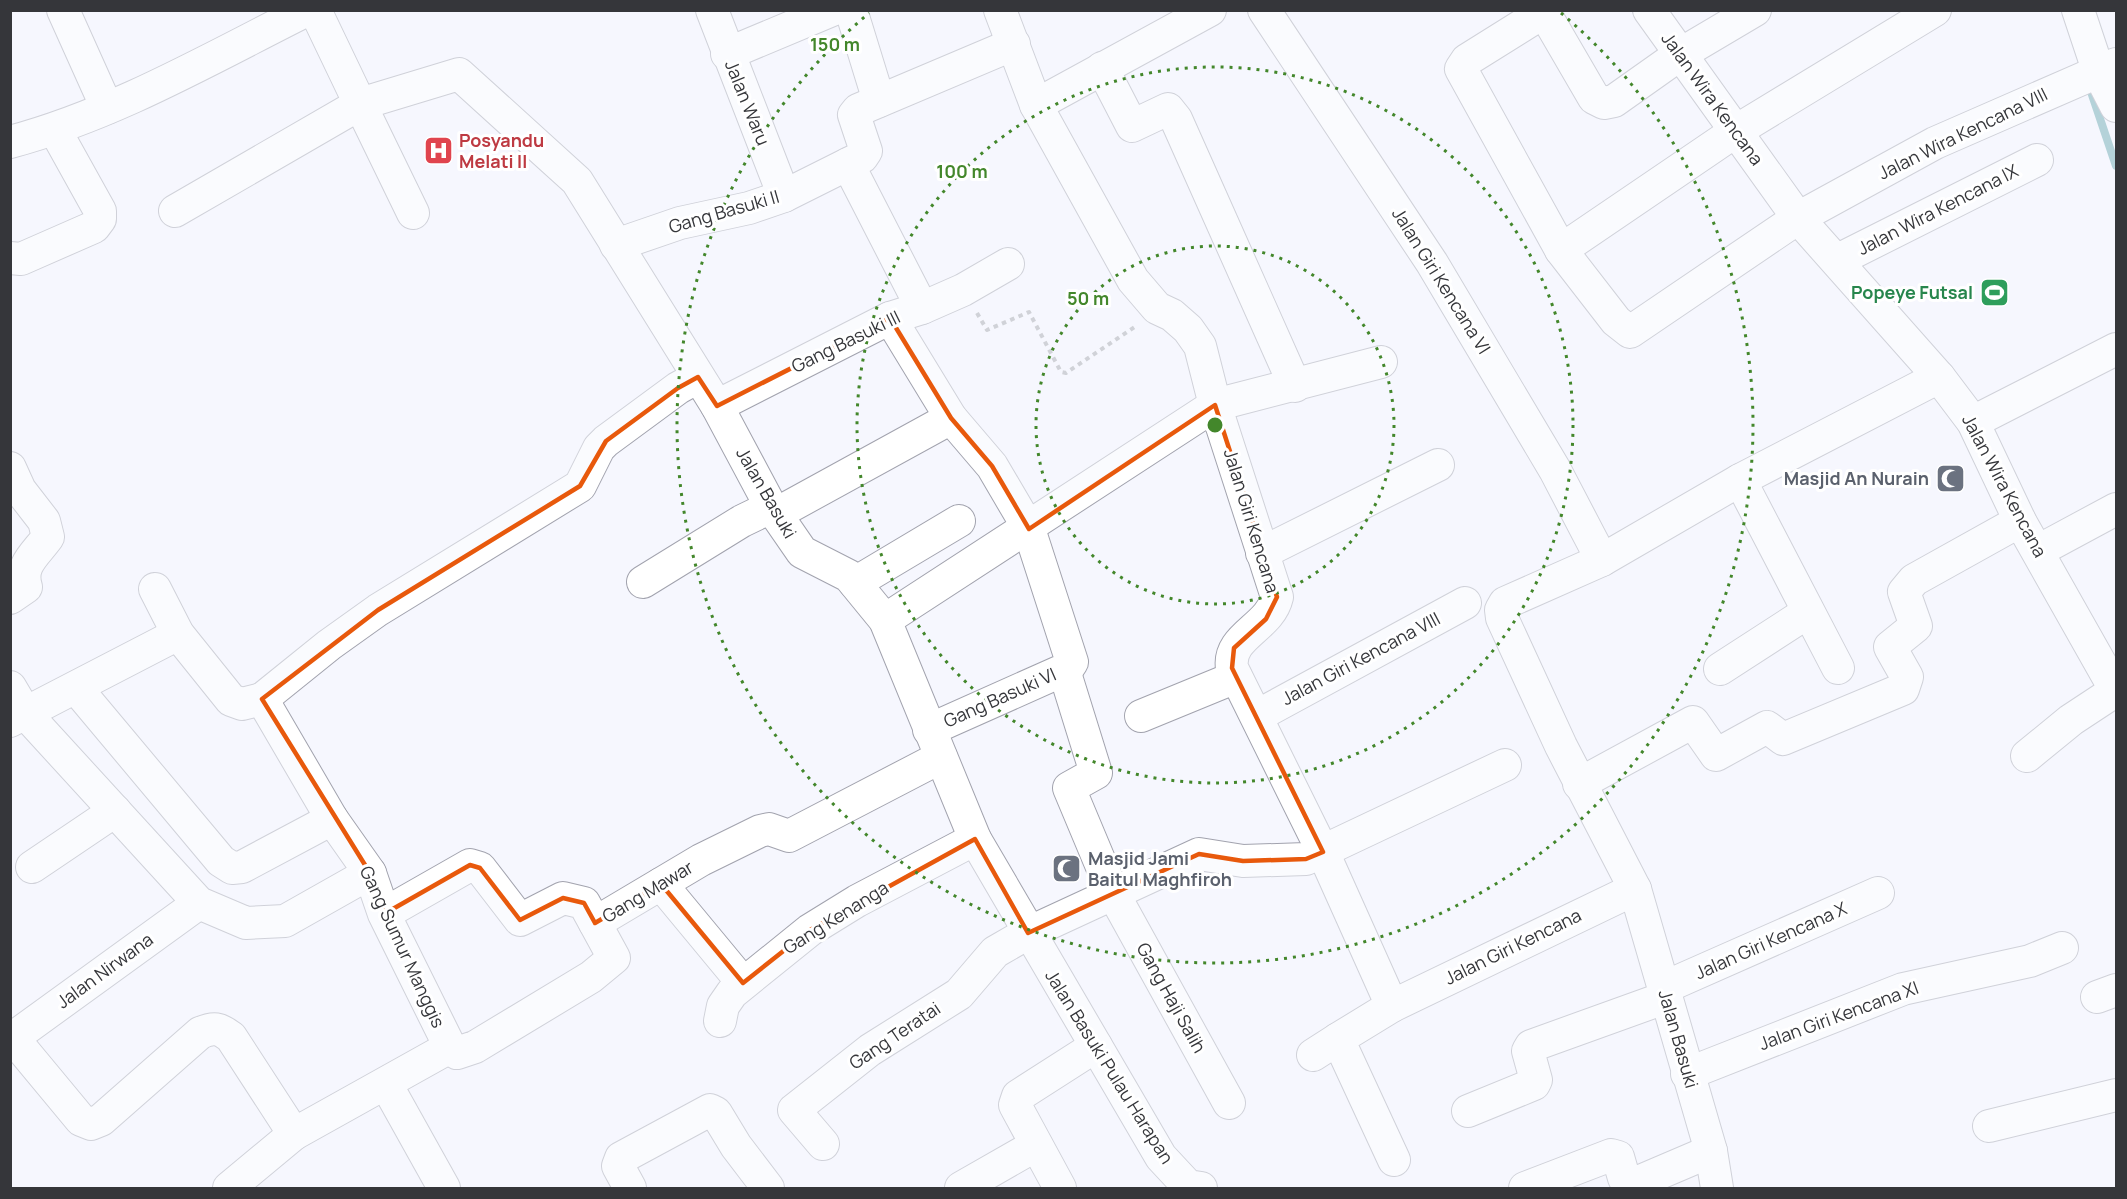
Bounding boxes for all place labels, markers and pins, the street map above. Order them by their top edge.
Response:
place label: Posyandu Melati II [459,128,544,173]
hospital icon: Posyandu Melati II [422,135,454,167]
sports icon: Popeye Futsal [1978,277,2010,309]
place label: Popeye Futsal [1851,280,1973,304]
centre of rings [1205,415,1225,435]
mosque icon: Masjid An Nurain [1934,463,1966,495]
place label: Masjid An Nurain [1784,466,1929,490]
place label: Masjid Jami Baitul Maghfiroh [1088,846,1232,891]
mosque icon: Masjid Jami Baitul Maghfiroh [1051,853,1083,885]

